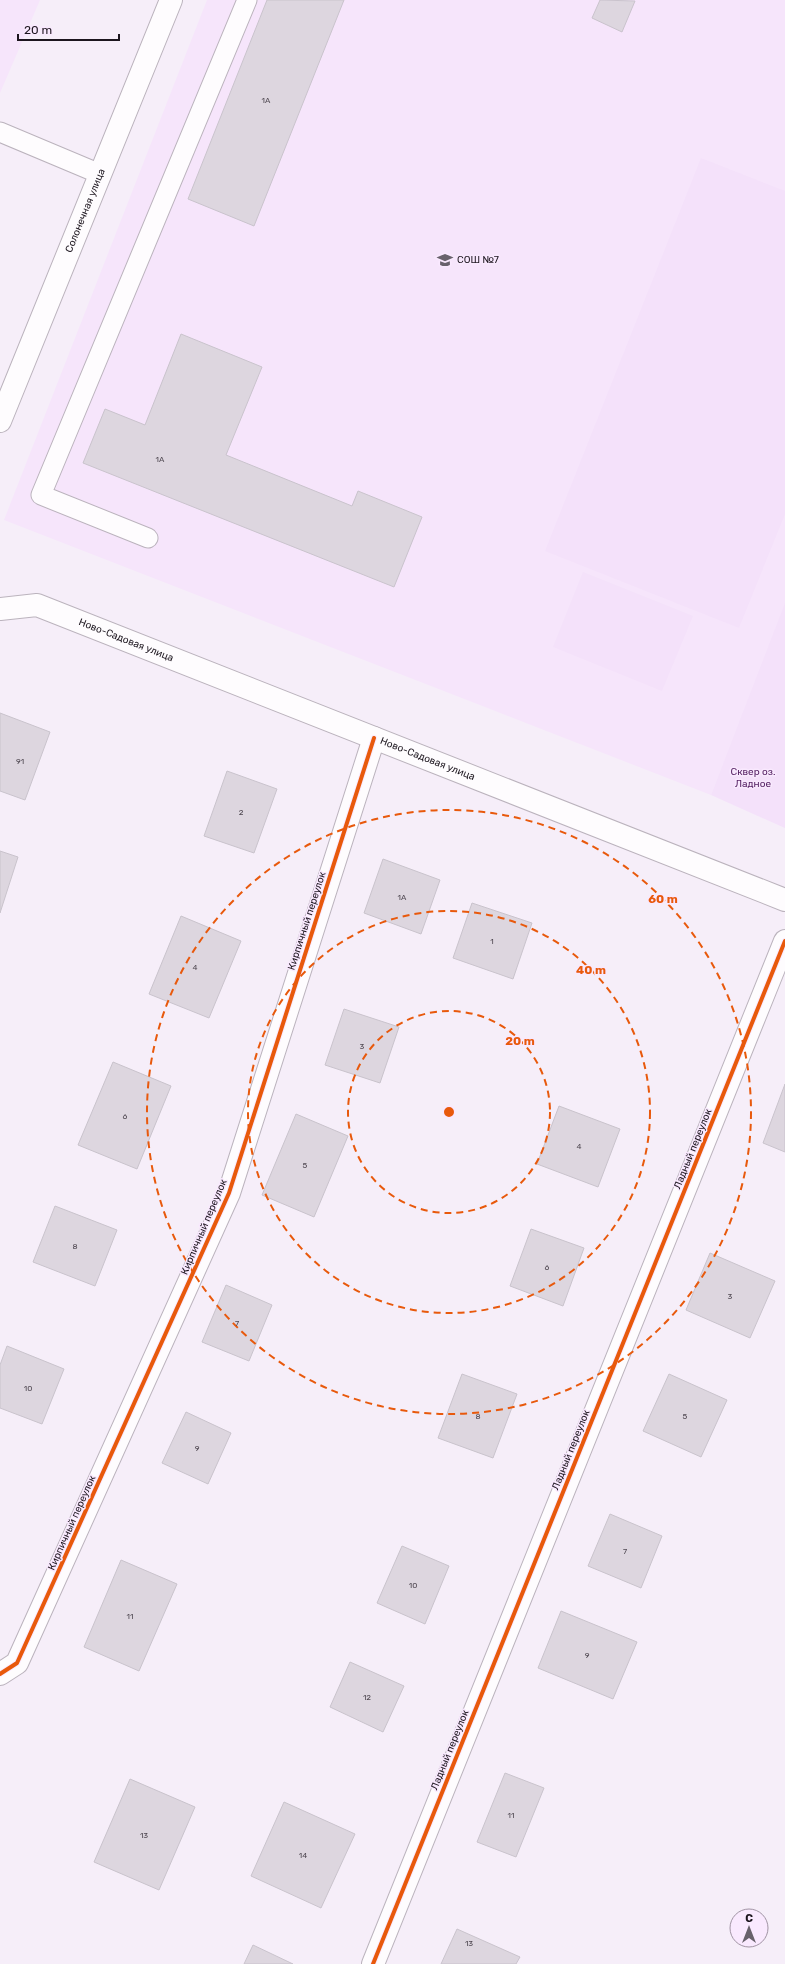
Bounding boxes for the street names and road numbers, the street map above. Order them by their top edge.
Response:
street label: Солонечная улица [63,167,108,254]
street label: Ново-Садовая улица [77,616,175,664]
street label: Ново-Садовая улица [378,735,477,783]
street label: Кирпичный переулок [285,870,329,972]
street label: Ладный переулок [671,1107,715,1191]
street label: Кирпичный переулок [178,1177,230,1277]
street label: Ладный переулок [549,1408,593,1492]
street label: Кирпичный переулок [46,1473,99,1572]
street label: Ладный переулок [428,1708,472,1792]

